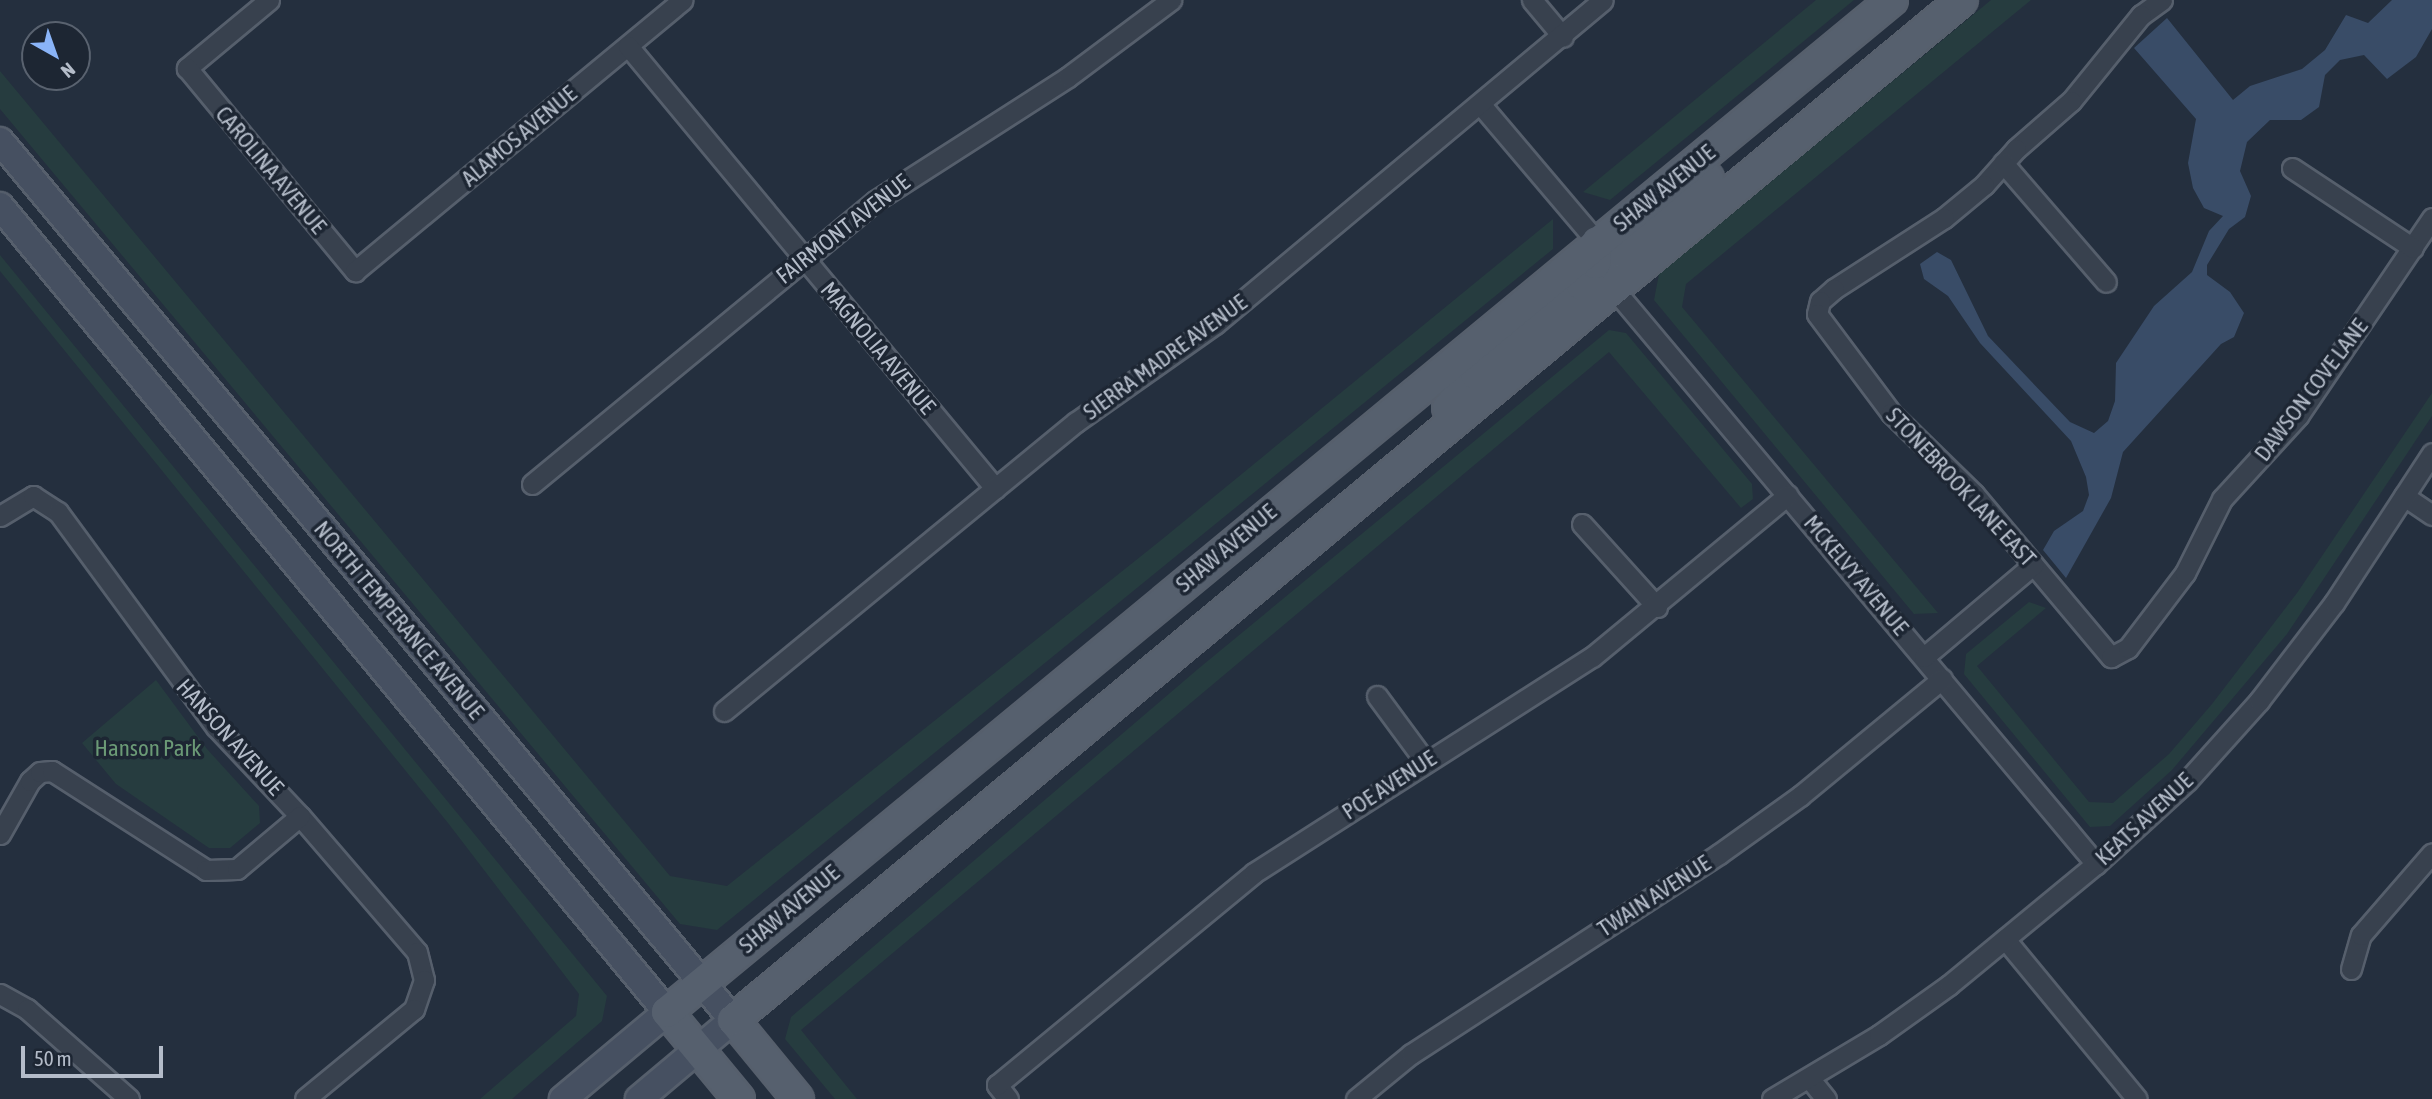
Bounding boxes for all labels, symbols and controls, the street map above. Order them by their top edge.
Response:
north arrow [21,21,91,91]
text: N [57,59,80,83]
street label: ALAMOS AVENUE [456,80,582,192]
street label: CAROLINA AVENUE [210,101,332,239]
street label: SHAW AVENUE [1608,139,1720,237]
street label: FAIRMONT AVENUE [771,168,915,290]
street label: MAGNOLIA AVENUE [815,276,941,420]
street label: SIERRA MADRE AVENUE [1078,288,1252,426]
street label: DAWSON COVE LANE [2249,313,2373,467]
street label: STONEBROOK LANE EAST [1880,402,2042,572]
street label: SHAW AVENUE [1170,498,1282,598]
street label: MCKELVY AVENUE [1798,509,1914,641]
street label: NORTH TEMPERANCE AVENUE [308,515,490,725]
street label: HANSON AVENUE [171,673,289,801]
park label: Hanson Park [95,734,201,762]
street label: POE AVENUE [1337,744,1441,826]
street label: KEATS AVENUE [2090,767,2198,871]
street label: TWAIN AVENUE [1592,849,1716,943]
street label: SHAW AVENUE [733,859,845,959]
scale bar [24,1032,166,1076]
text: 50 m [34,1046,72,1070]

